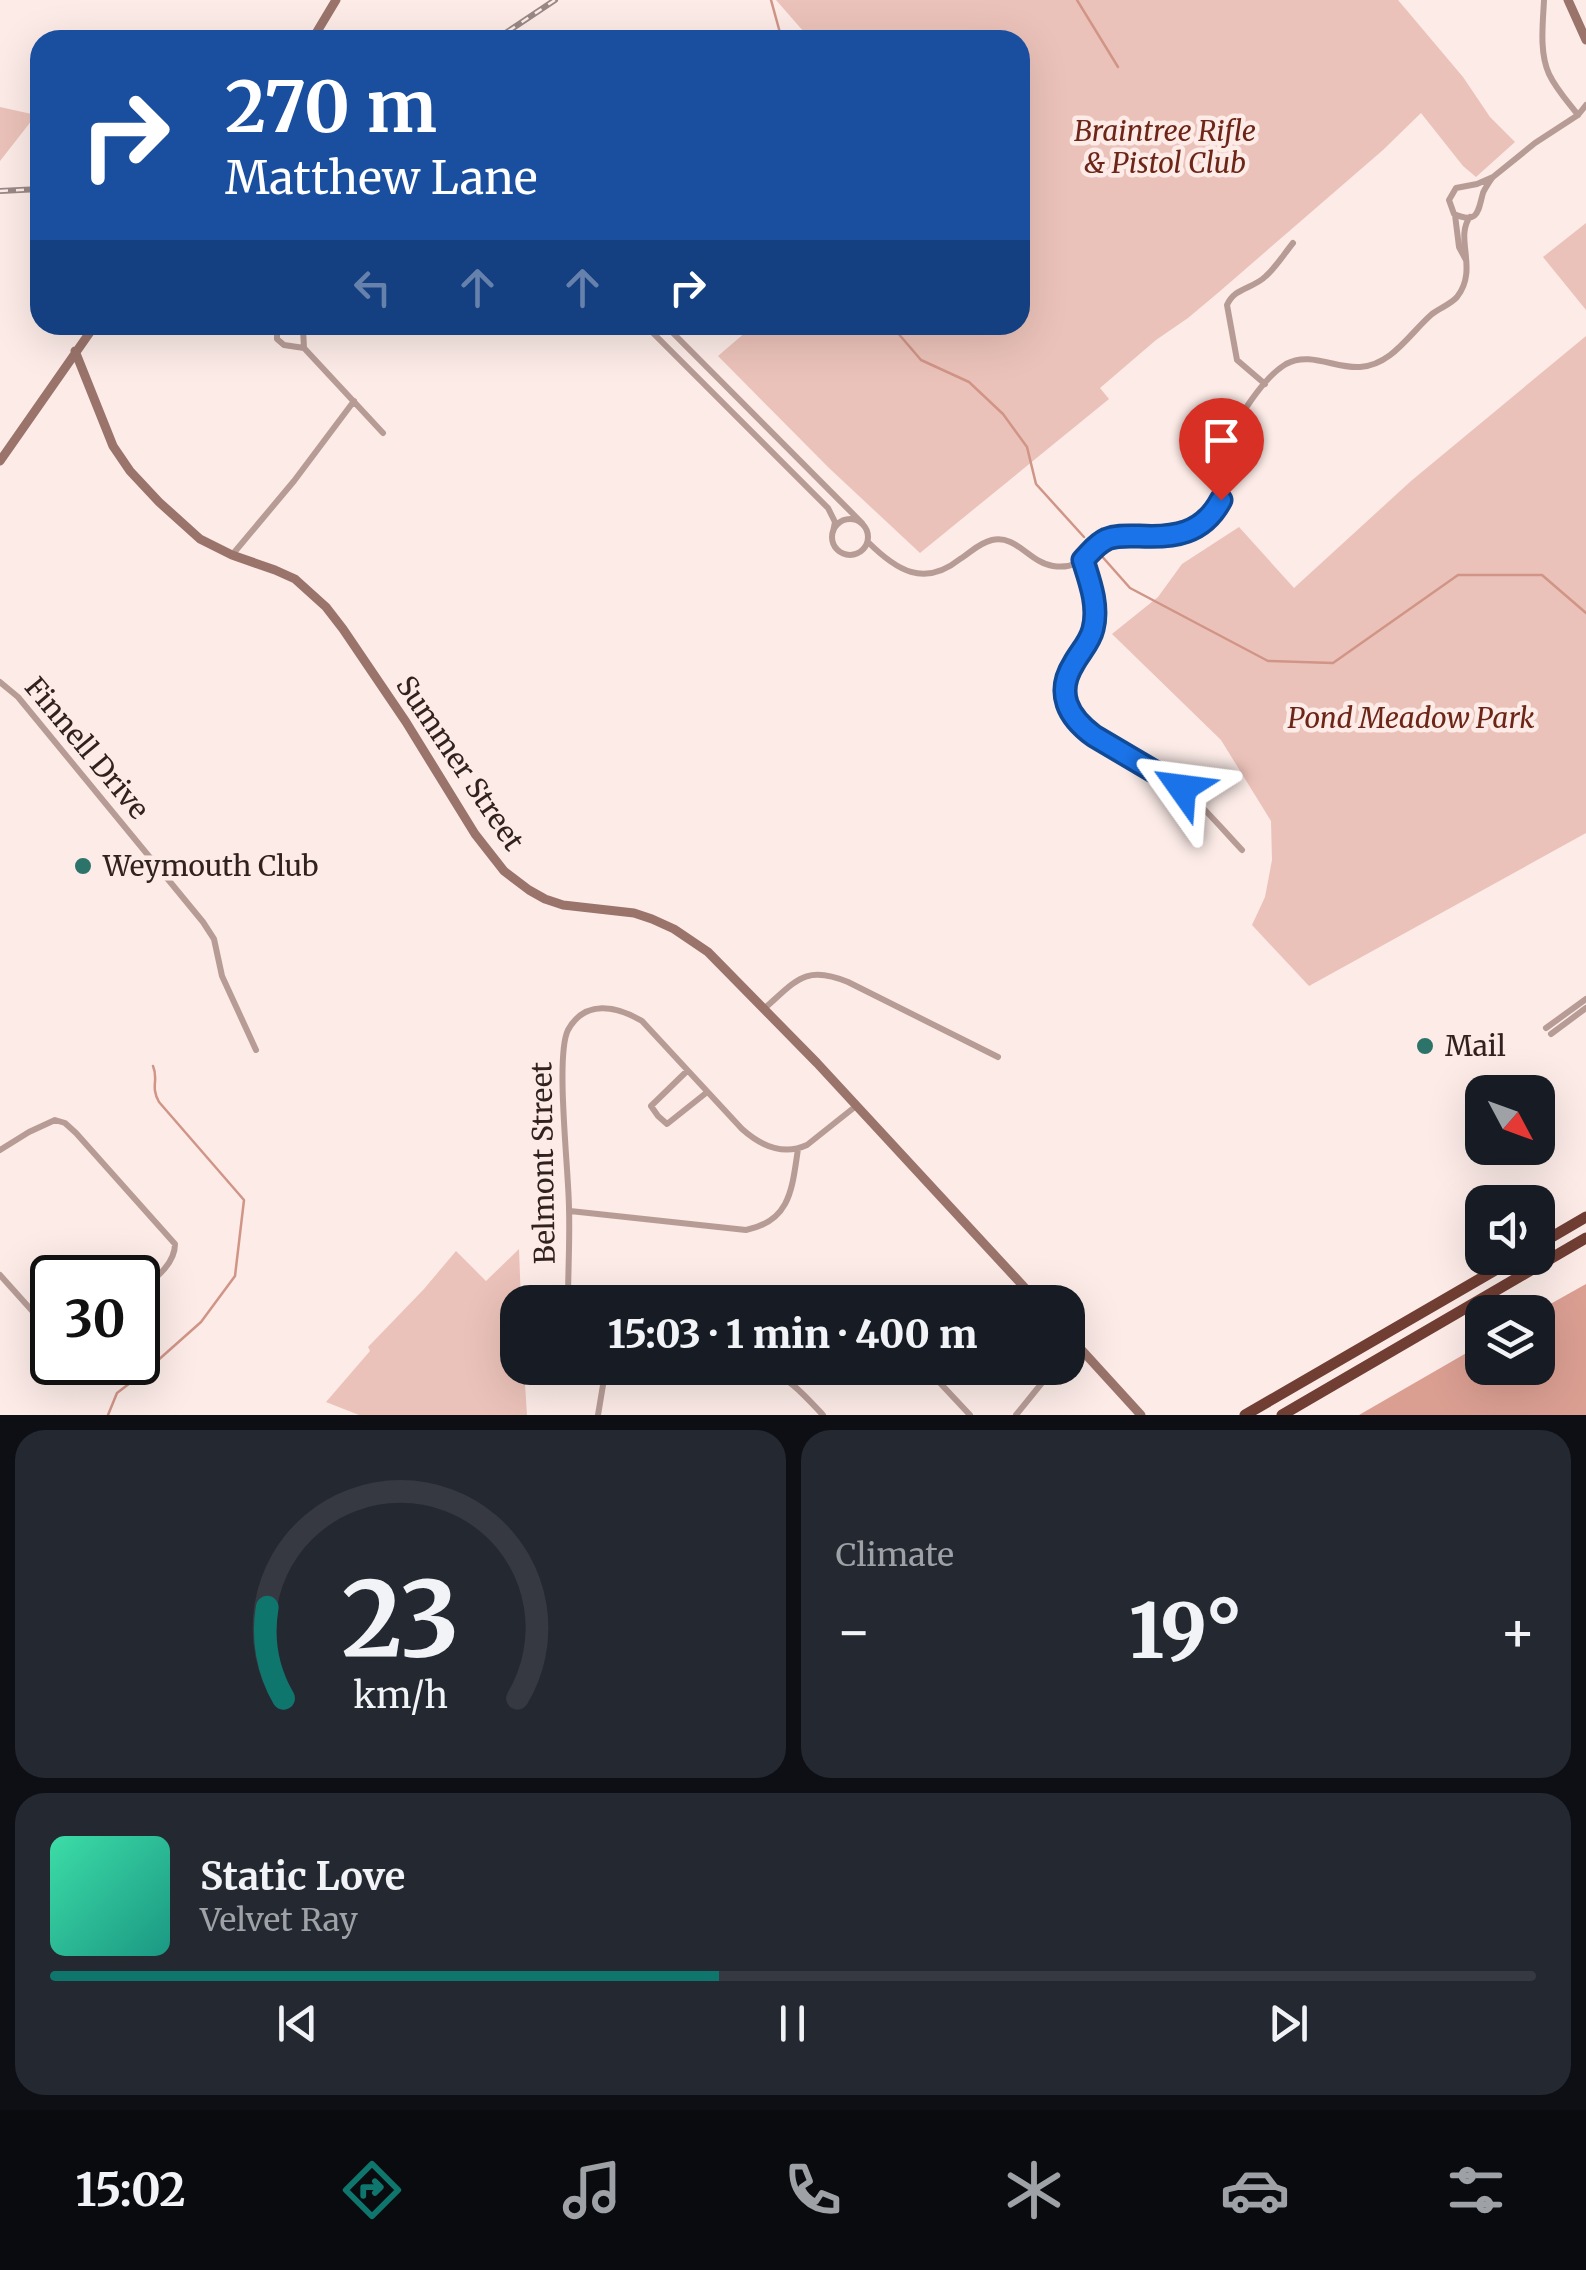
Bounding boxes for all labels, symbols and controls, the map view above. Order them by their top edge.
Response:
text: 270 m [225,63,437,151]
icon: right [60,70,190,200]
park label: Braintree Rifle & Pistol Club [1074,113,1256,181]
text: Matthew Lane [225,150,537,206]
icon: left [345,260,400,315]
icon: ahead [450,260,505,315]
icon: ahead [555,260,610,315]
icon: right [660,260,715,315]
pin [1179,398,1264,501]
icon: arrive [1194,413,1249,468]
street label: Summer Street [388,669,532,857]
street label: Finnell Drive [17,670,157,826]
park label: Pond Meadow Park [1287,700,1535,736]
position arrow [1130,736,1234,840]
place label: Weymouth Club [102,848,318,884]
marker: Weymouth Club [72,855,94,877]
place label: Mail [1445,1028,1506,1064]
marker: Mail [1414,1035,1436,1057]
street label: Belmont Street [523,1061,563,1265]
north arrow [1465,1075,1555,1165]
map controls [1465,1075,1555,1385]
button: sound [1465,1185,1555,1275]
speed limit sign: 30 [30,1255,160,1385]
button: layers [1465,1295,1555,1385]
text: 15:03 · 1 min · 400 m [608,1311,977,1358]
text: Climate [836,1535,954,1575]
text: 23 [341,1554,459,1684]
text: 19° [1129,1584,1243,1678]
text: − [836,1597,872,1666]
text: + [1499,1597,1536,1666]
text: km/h [353,1673,448,1718]
text: Static Love [200,1853,405,1900]
text: Velvet Ray [200,1900,358,1940]
icon: previous [270,1996,325,2051]
icon: pause [765,1996,820,2051]
icon: next [1261,1996,1316,2051]
icon: directions [337,2155,407,2225]
icon: music [557,2155,627,2225]
icon: phone [778,2155,848,2225]
icon: climate [999,2155,1069,2225]
icon: car [1220,2155,1290,2225]
icon: filters [1441,2155,1511,2225]
text: 15:02 [75,2162,186,2218]

